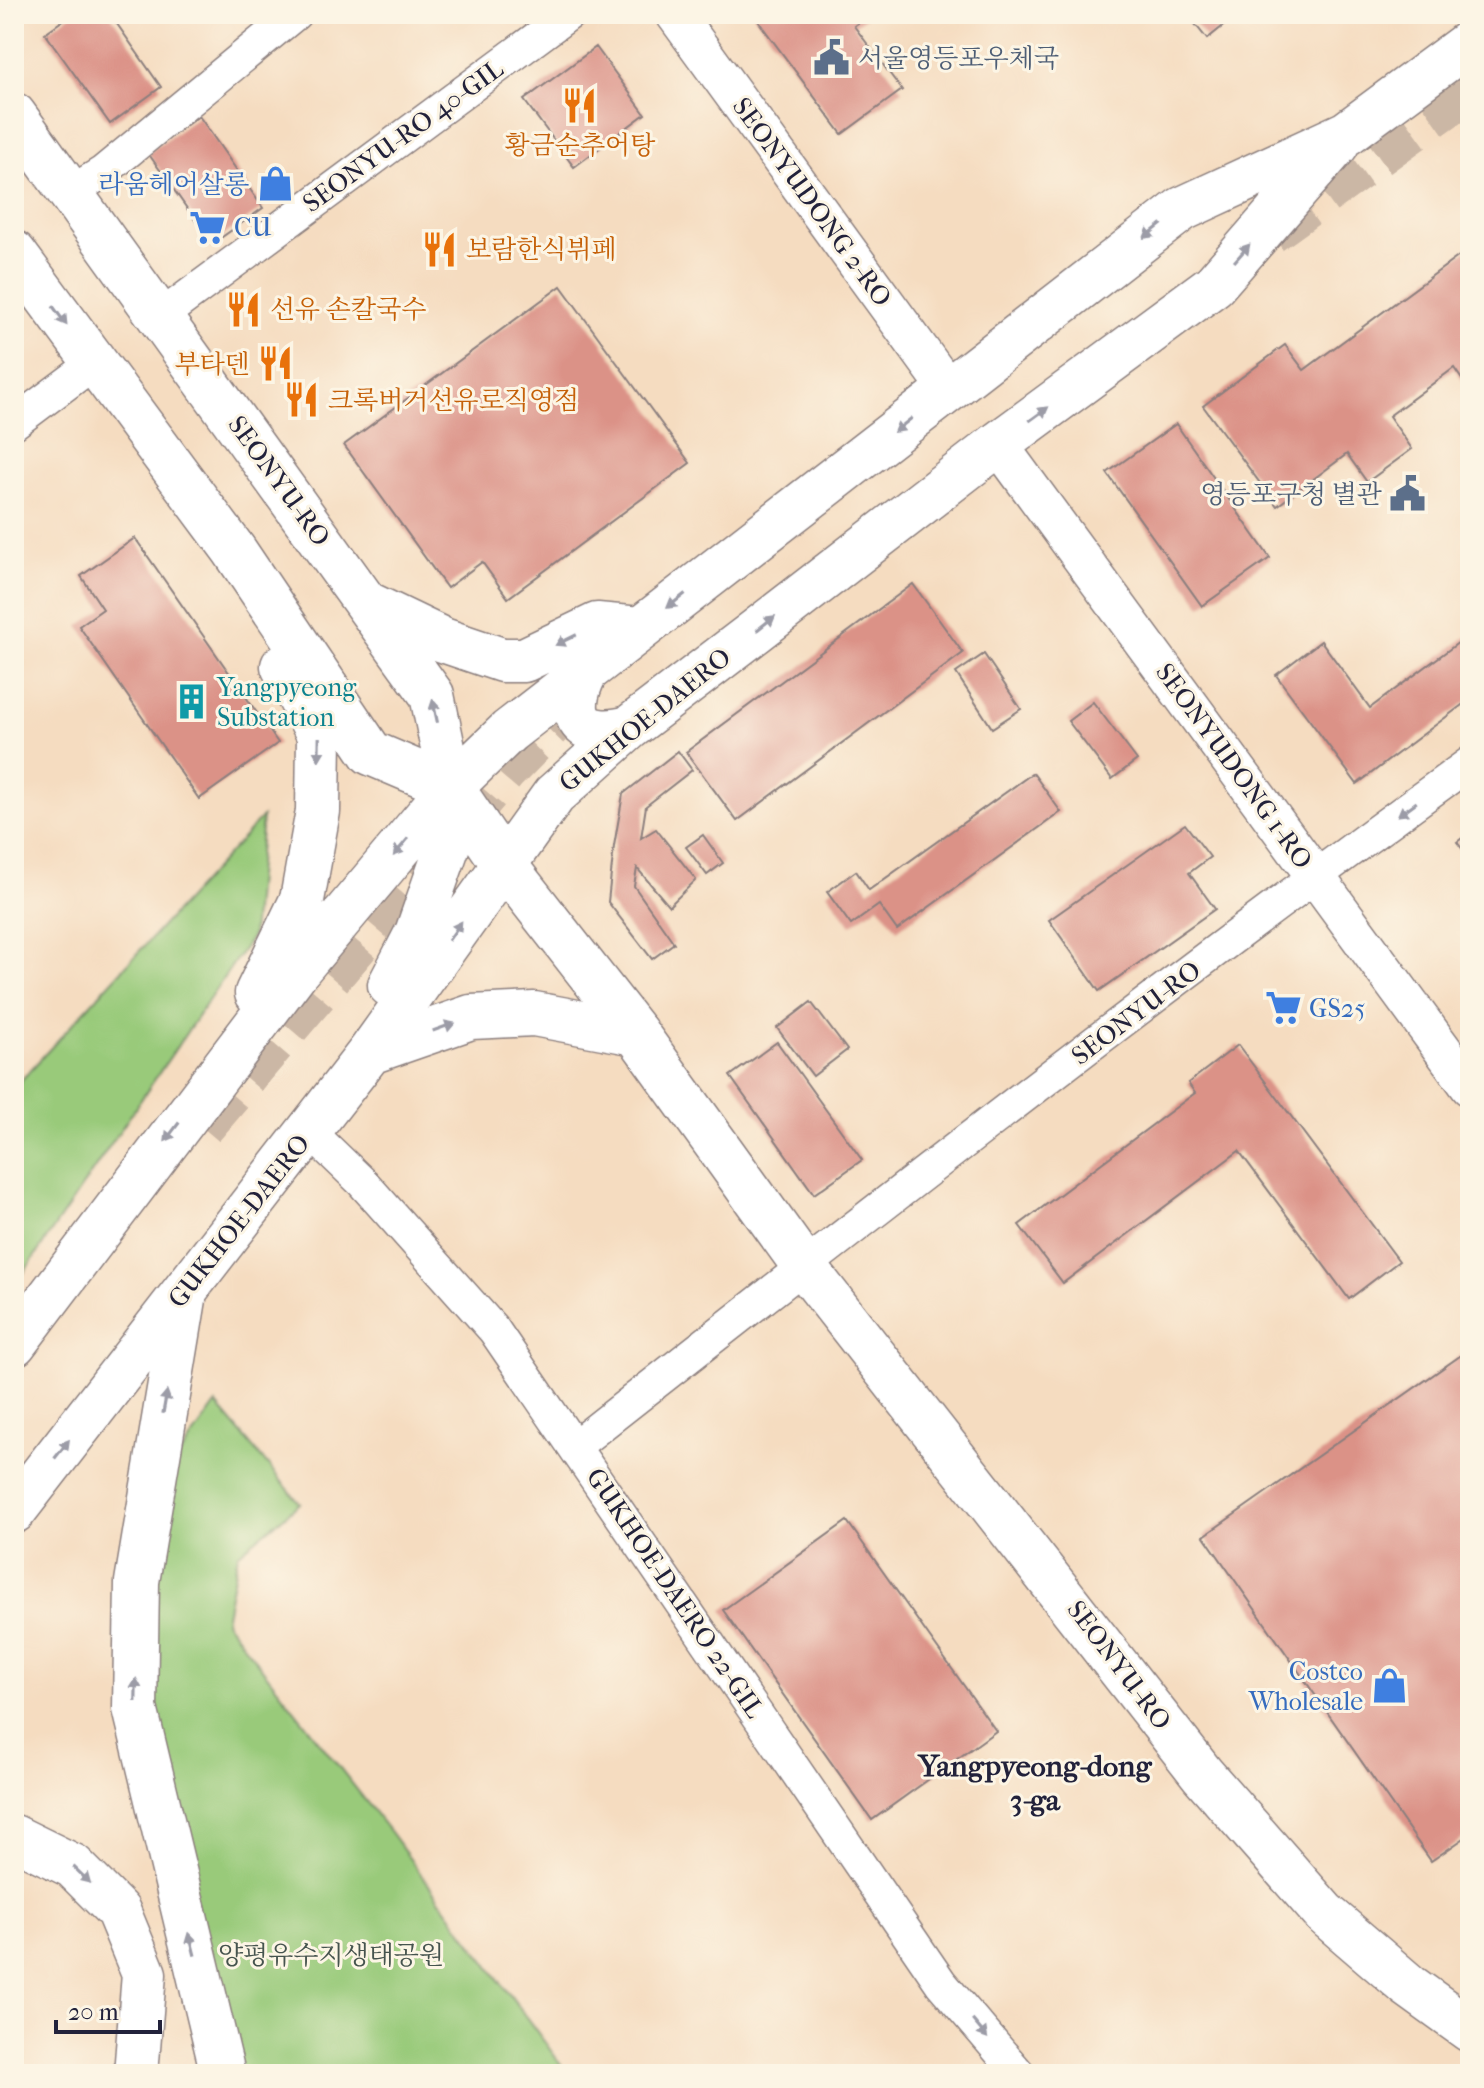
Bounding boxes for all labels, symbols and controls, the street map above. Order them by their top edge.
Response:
public building icon: 서울영등포우체국 [813,39,851,77]
place label: 서울영등포우체국 [858,43,1059,74]
street label: SEONYU-RO 40-GIL [297,53,509,219]
restaurant icon: 황금순추어탕 [561,87,599,125]
street label: SEONYUDONG 2-RO [726,92,898,312]
place label: 황금순추어탕 [505,130,655,161]
shop icon: 라움헤어살롱 [256,165,294,203]
place label: 라움헤어살롱 [98,169,249,200]
supermarket icon: CU [189,208,227,246]
place label: CU [234,212,272,243]
one-way arrow [1143,223,1163,239]
restaurant icon: 보람한식뷔페 [421,230,459,268]
place label: 보람한식뷔페 [466,234,617,265]
one-way arrow [1233,243,1250,263]
restaurant icon: 선유 손칼국수 [225,290,263,328]
place label: 선유 손칼국수 [270,294,426,325]
one-way arrow [52,305,67,326]
restaurant icon: 부타덴 [257,345,295,383]
place label: 부타덴 [175,349,250,380]
restaurant icon: 크록버거선유로직영점 [283,381,321,419]
place label: 크록버거선유로직영점 [328,385,579,416]
one-way arrow [1028,406,1050,422]
street label: SEONYU-RO [221,410,337,552]
one-way arrow [893,416,914,432]
public building icon: 영등포구청 별관 [1389,475,1427,513]
place label: 영등포구청 별관 [1201,479,1382,510]
one-way arrow [666,593,686,609]
one-way arrow [755,615,776,632]
one-way arrow [554,633,577,647]
street label: GUKHOE-DAERO [553,641,737,799]
street label: SEONYUDONG 1-RO [1149,657,1319,875]
place label: Yangpyeong Substation [216,672,357,733]
building icon: Yangpyeong Substation [172,683,210,721]
one-way arrow [428,698,441,723]
one-way arrow [313,737,325,762]
one-way arrow [1396,801,1417,816]
one-way arrow [393,837,410,857]
one-way arrow [447,921,462,942]
street label: SEONYU-RO [1065,954,1207,1072]
supermarket icon: GS25 [1264,989,1302,1027]
place label: GS25 [1309,993,1365,1024]
one-way arrow [432,1020,456,1032]
one-way arrow [165,1122,181,1142]
street label: GUKHOE-DAERO [162,1128,316,1314]
one-way arrow [160,1389,172,1414]
one-way arrow [53,1439,69,1459]
street label: GUKHOE-DAERO 22-GIL [580,1462,770,1724]
street label: SEONYU-RO [1060,1594,1178,1736]
place label: Costco Wholesale [1248,1656,1363,1717]
shop icon: Costco Wholesale [1370,1667,1408,1705]
one-way arrow [129,1677,142,1702]
district label: Yangpyeong-dong 3-ga [916,1749,1153,1818]
one-way arrow [72,1865,91,1883]
one-way arrow [185,1931,198,1956]
park label: 양평유수지생태공원 [218,1940,444,1971]
scale bar [56,1984,160,2034]
text: 20 m [68,1998,119,2026]
one-way arrow [971,2018,988,2038]

